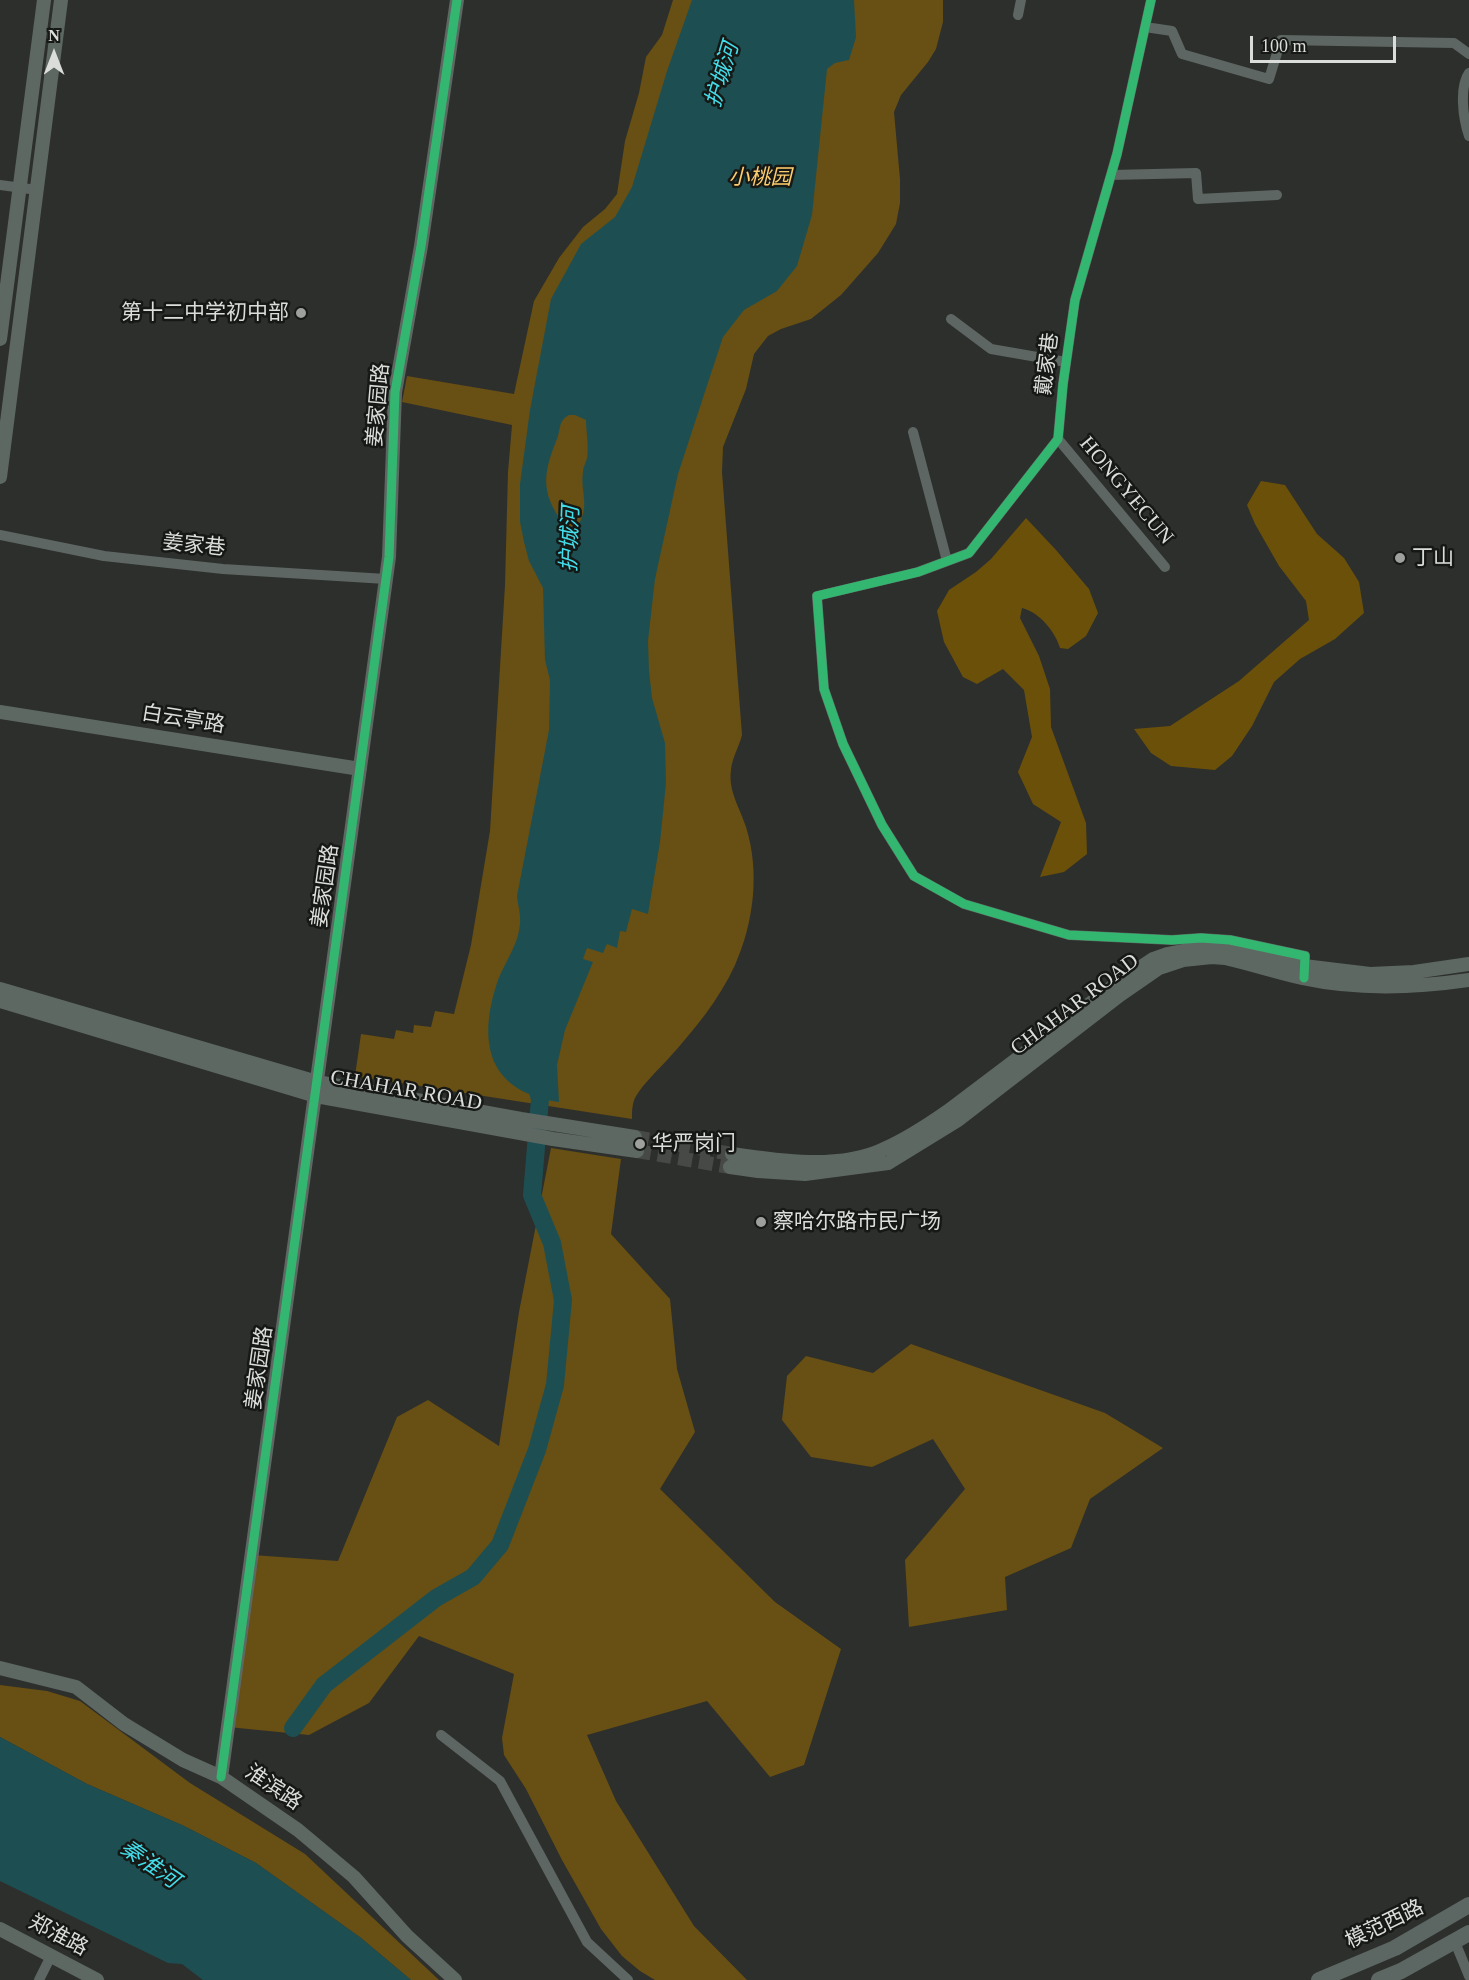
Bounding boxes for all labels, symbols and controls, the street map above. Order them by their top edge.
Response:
north arrow [24,24,84,84]
scale bar [1253,24,1398,62]
text: N [48,27,60,44]
text: 100 m [1261,36,1307,56]
water label: 护城河 [701,40,745,110]
park label: 小桃园 [729,165,791,191]
place label: 第十二中学初中部 [121,300,289,326]
marker: 第十二中学初中部 [294,306,308,320]
street label: 戴家巷 [1032,331,1064,397]
street label: 姜家园路 [363,362,395,448]
street label: HONGYECUN [1074,432,1178,550]
water label: 护城河 [557,506,585,572]
street label: 姜家巷 [161,530,227,562]
place label: 丁山 [1412,545,1454,571]
marker: 丁山 [1393,551,1407,565]
street label: 白云亭路 [140,701,226,739]
street label: 姜家园路 [308,843,344,929]
street label: CHAHAR ROAD [1006,949,1144,1061]
street label: CHAHAR ROAD [328,1065,484,1117]
place label: 华严岗门 [652,1131,736,1157]
marker: 华严岗门 [633,1137,647,1151]
place label: 察哈尔路市民广场 [773,1209,941,1235]
marker: 察哈尔路市民广场 [754,1215,768,1229]
street label: 姜家园路 [242,1325,278,1411]
street label: 淮滨路 [240,1760,306,1816]
water label: 秦淮河 [114,1835,184,1895]
street label: 模范西路 [1342,1895,1428,1955]
street label: 郑淮路 [24,1910,92,1962]

